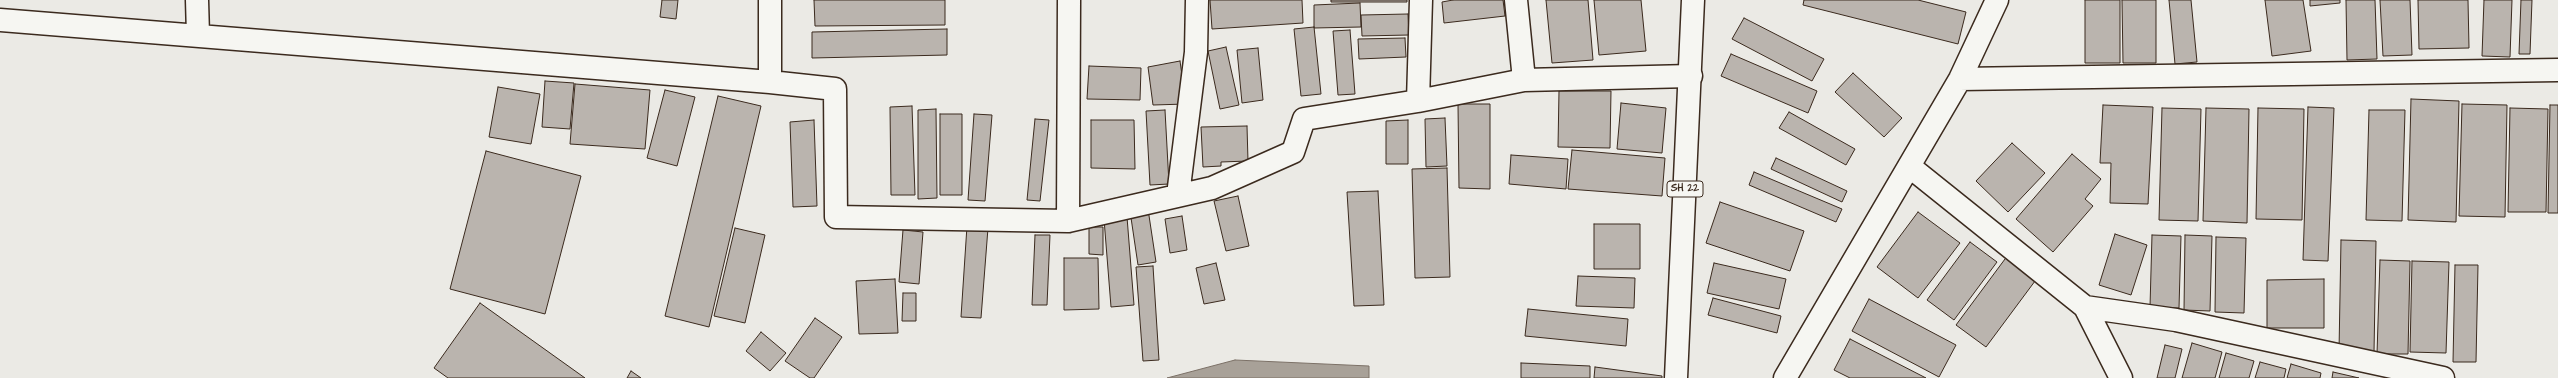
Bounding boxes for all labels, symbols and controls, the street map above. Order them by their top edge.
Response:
road number: SH 22 [1667,181,1703,197]

